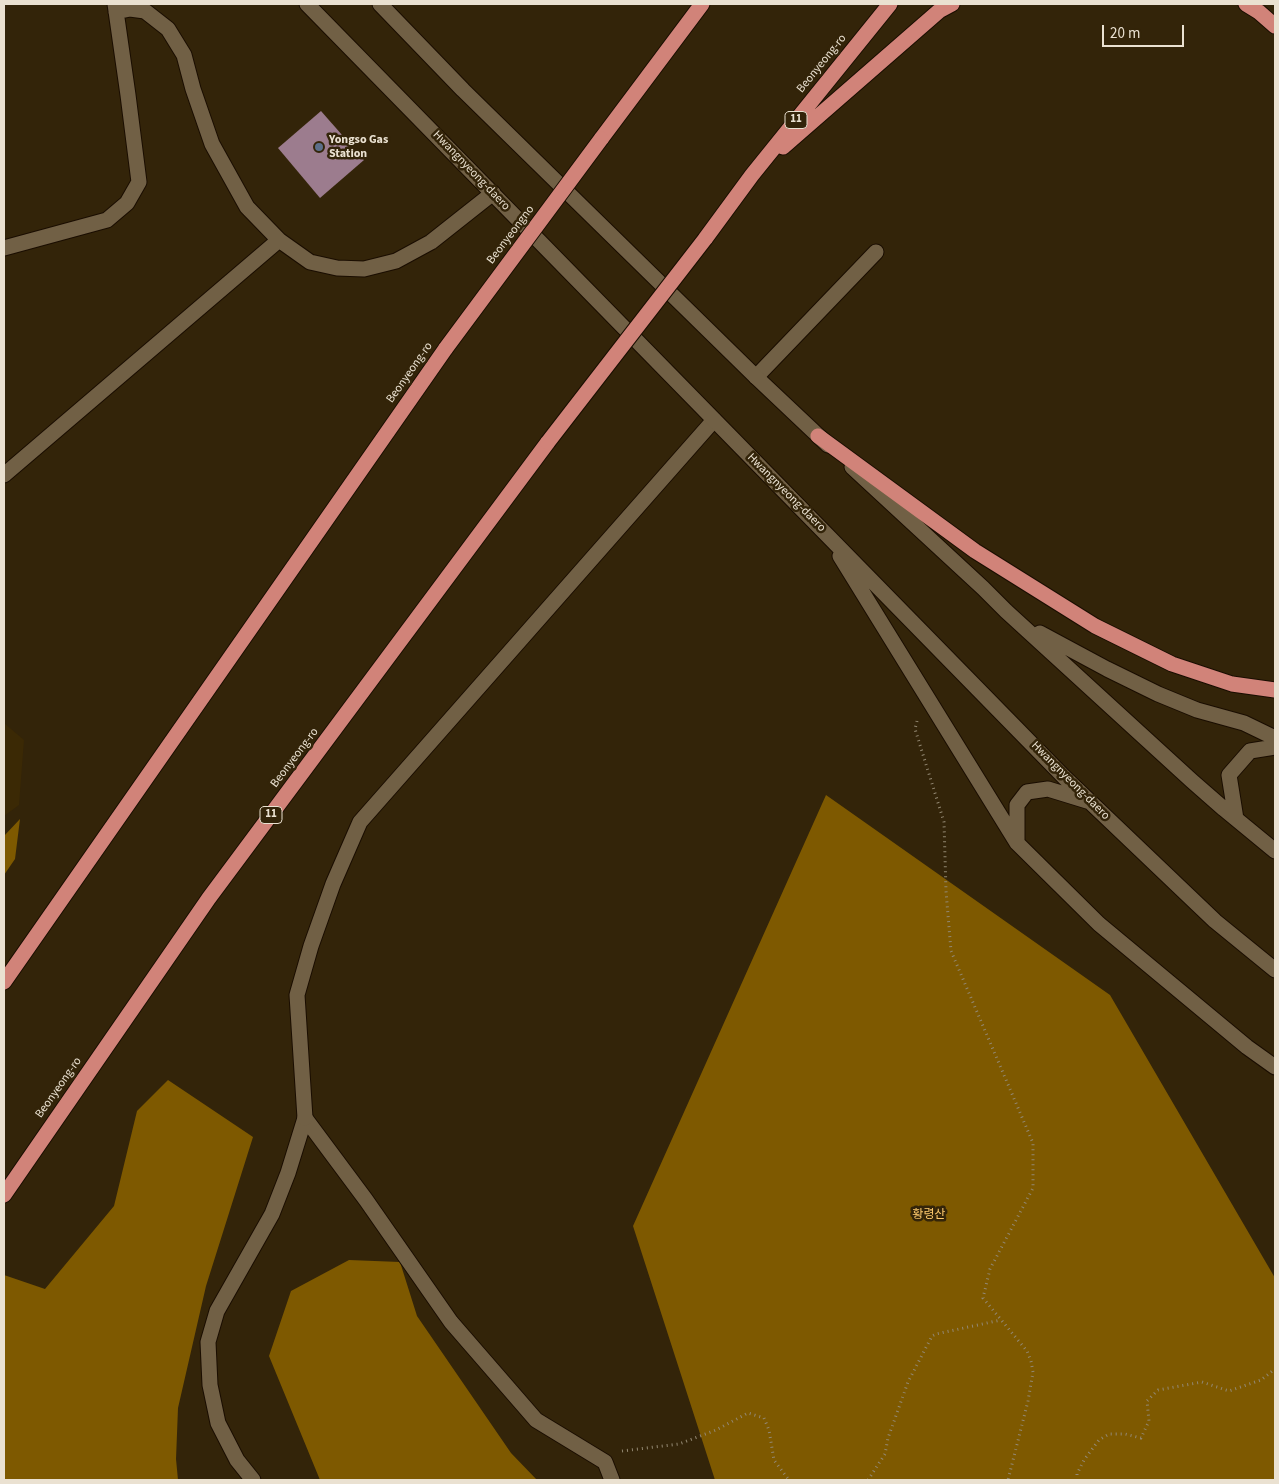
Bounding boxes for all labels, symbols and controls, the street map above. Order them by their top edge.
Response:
scale bar [1104,15,1186,47]
text: 20 m [1110,23,1140,44]
street label: Beonyeong-ro [794,32,850,96]
road number: 11 [785,112,807,128]
street label: Hwangnyeong-daero [429,128,513,214]
place label: Yongso Gas Station [329,133,388,161]
marker: Yongso Gas Station [313,141,325,153]
street label: Beonyeongno [484,203,538,267]
street label: Beonyeong-ro [384,340,436,406]
street label: Hwangnyeong-daero [744,451,828,535]
street label: Beonyeong-ro [268,725,322,791]
street label: Hwangnyeong-daero [1028,739,1112,823]
road number: 11 [260,806,282,824]
street label: Beonyeong-ro [33,1055,85,1121]
park label: 황령산 [912,1208,946,1222]

